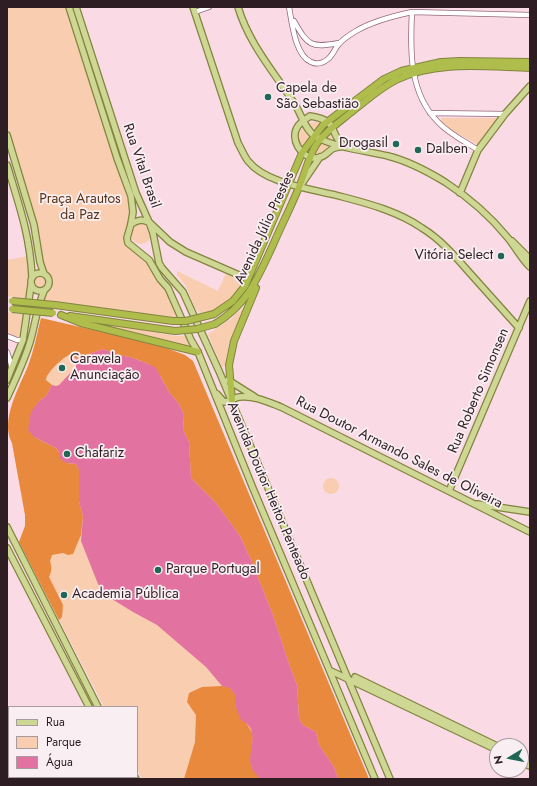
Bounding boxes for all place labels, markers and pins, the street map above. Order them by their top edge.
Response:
place label: Capela de São Sebastião [276,81,359,114]
marker: Capela de São Sebastião [263,92,273,102]
place label: Drogasil [339,136,388,152]
marker: Drogasil [391,139,401,149]
place label: Dalben [426,142,468,158]
marker: Dalben [413,145,423,155]
place label: Vitória Select [414,248,493,264]
marker: Vitória Select [496,251,506,261]
place label: Caravela Anunciação [70,352,139,384]
marker: Caravela Anunciação [57,363,67,373]
place label: Chafariz [75,446,124,462]
marker: Chafariz [62,449,72,459]
place label: Parque Portugal [166,562,260,578]
marker: Parque Portugal [153,565,163,575]
place label: Academia Pública [72,587,179,603]
marker: Academia Pública [59,590,69,600]

